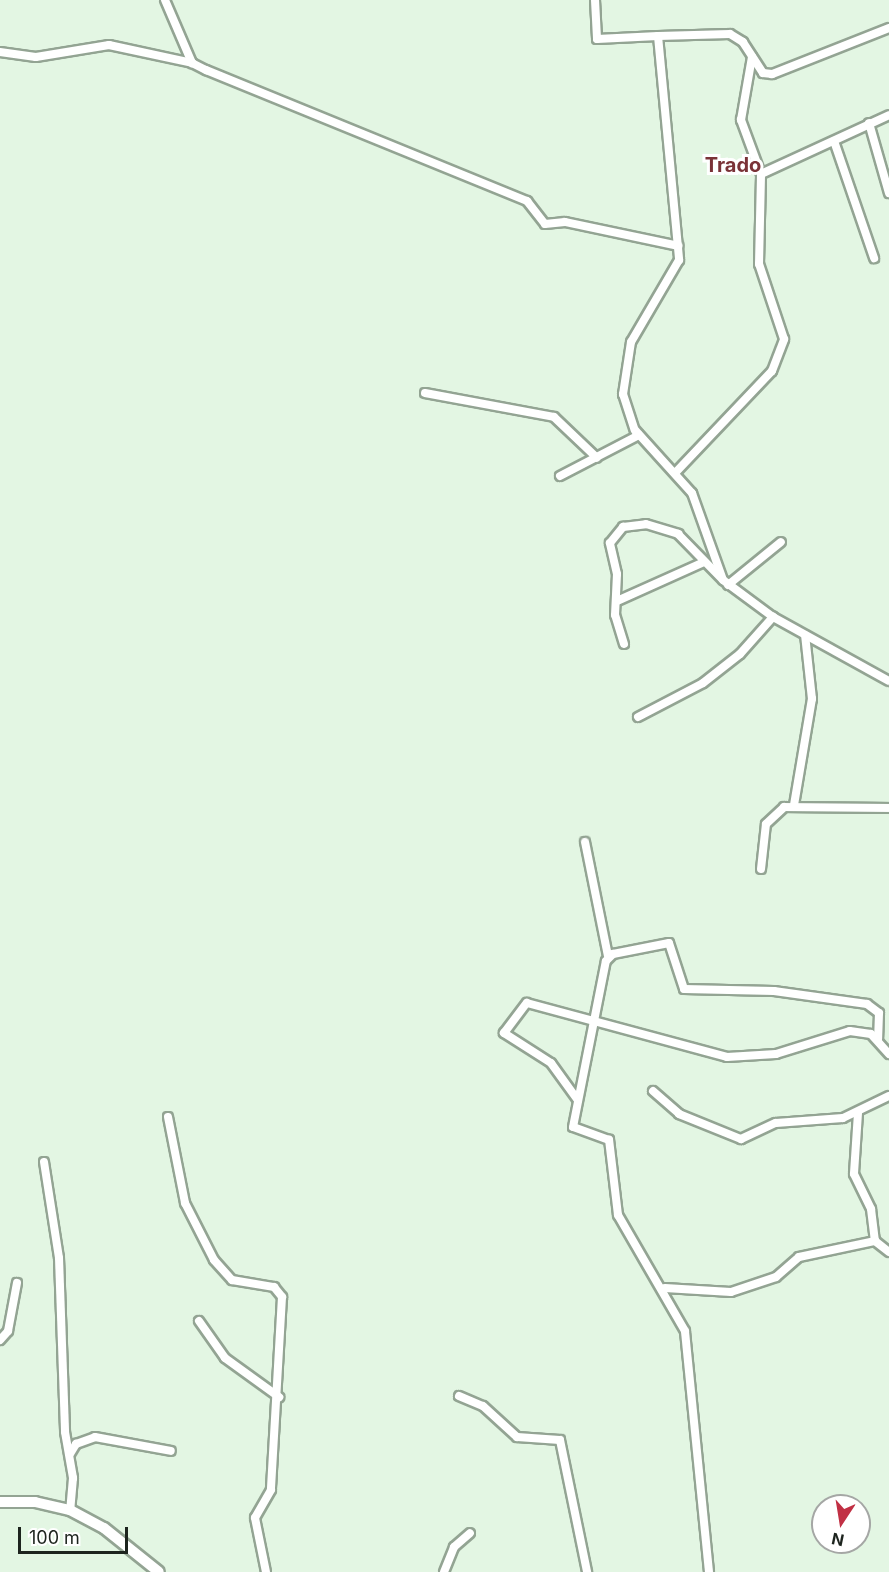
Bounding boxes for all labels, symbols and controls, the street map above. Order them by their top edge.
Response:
district label: Trado [705,153,761,177]
north arrow [811,1494,871,1554]
scale bar [21,1515,130,1553]
text: 100 m [29,1527,80,1548]
text: N [830,1529,846,1551]

